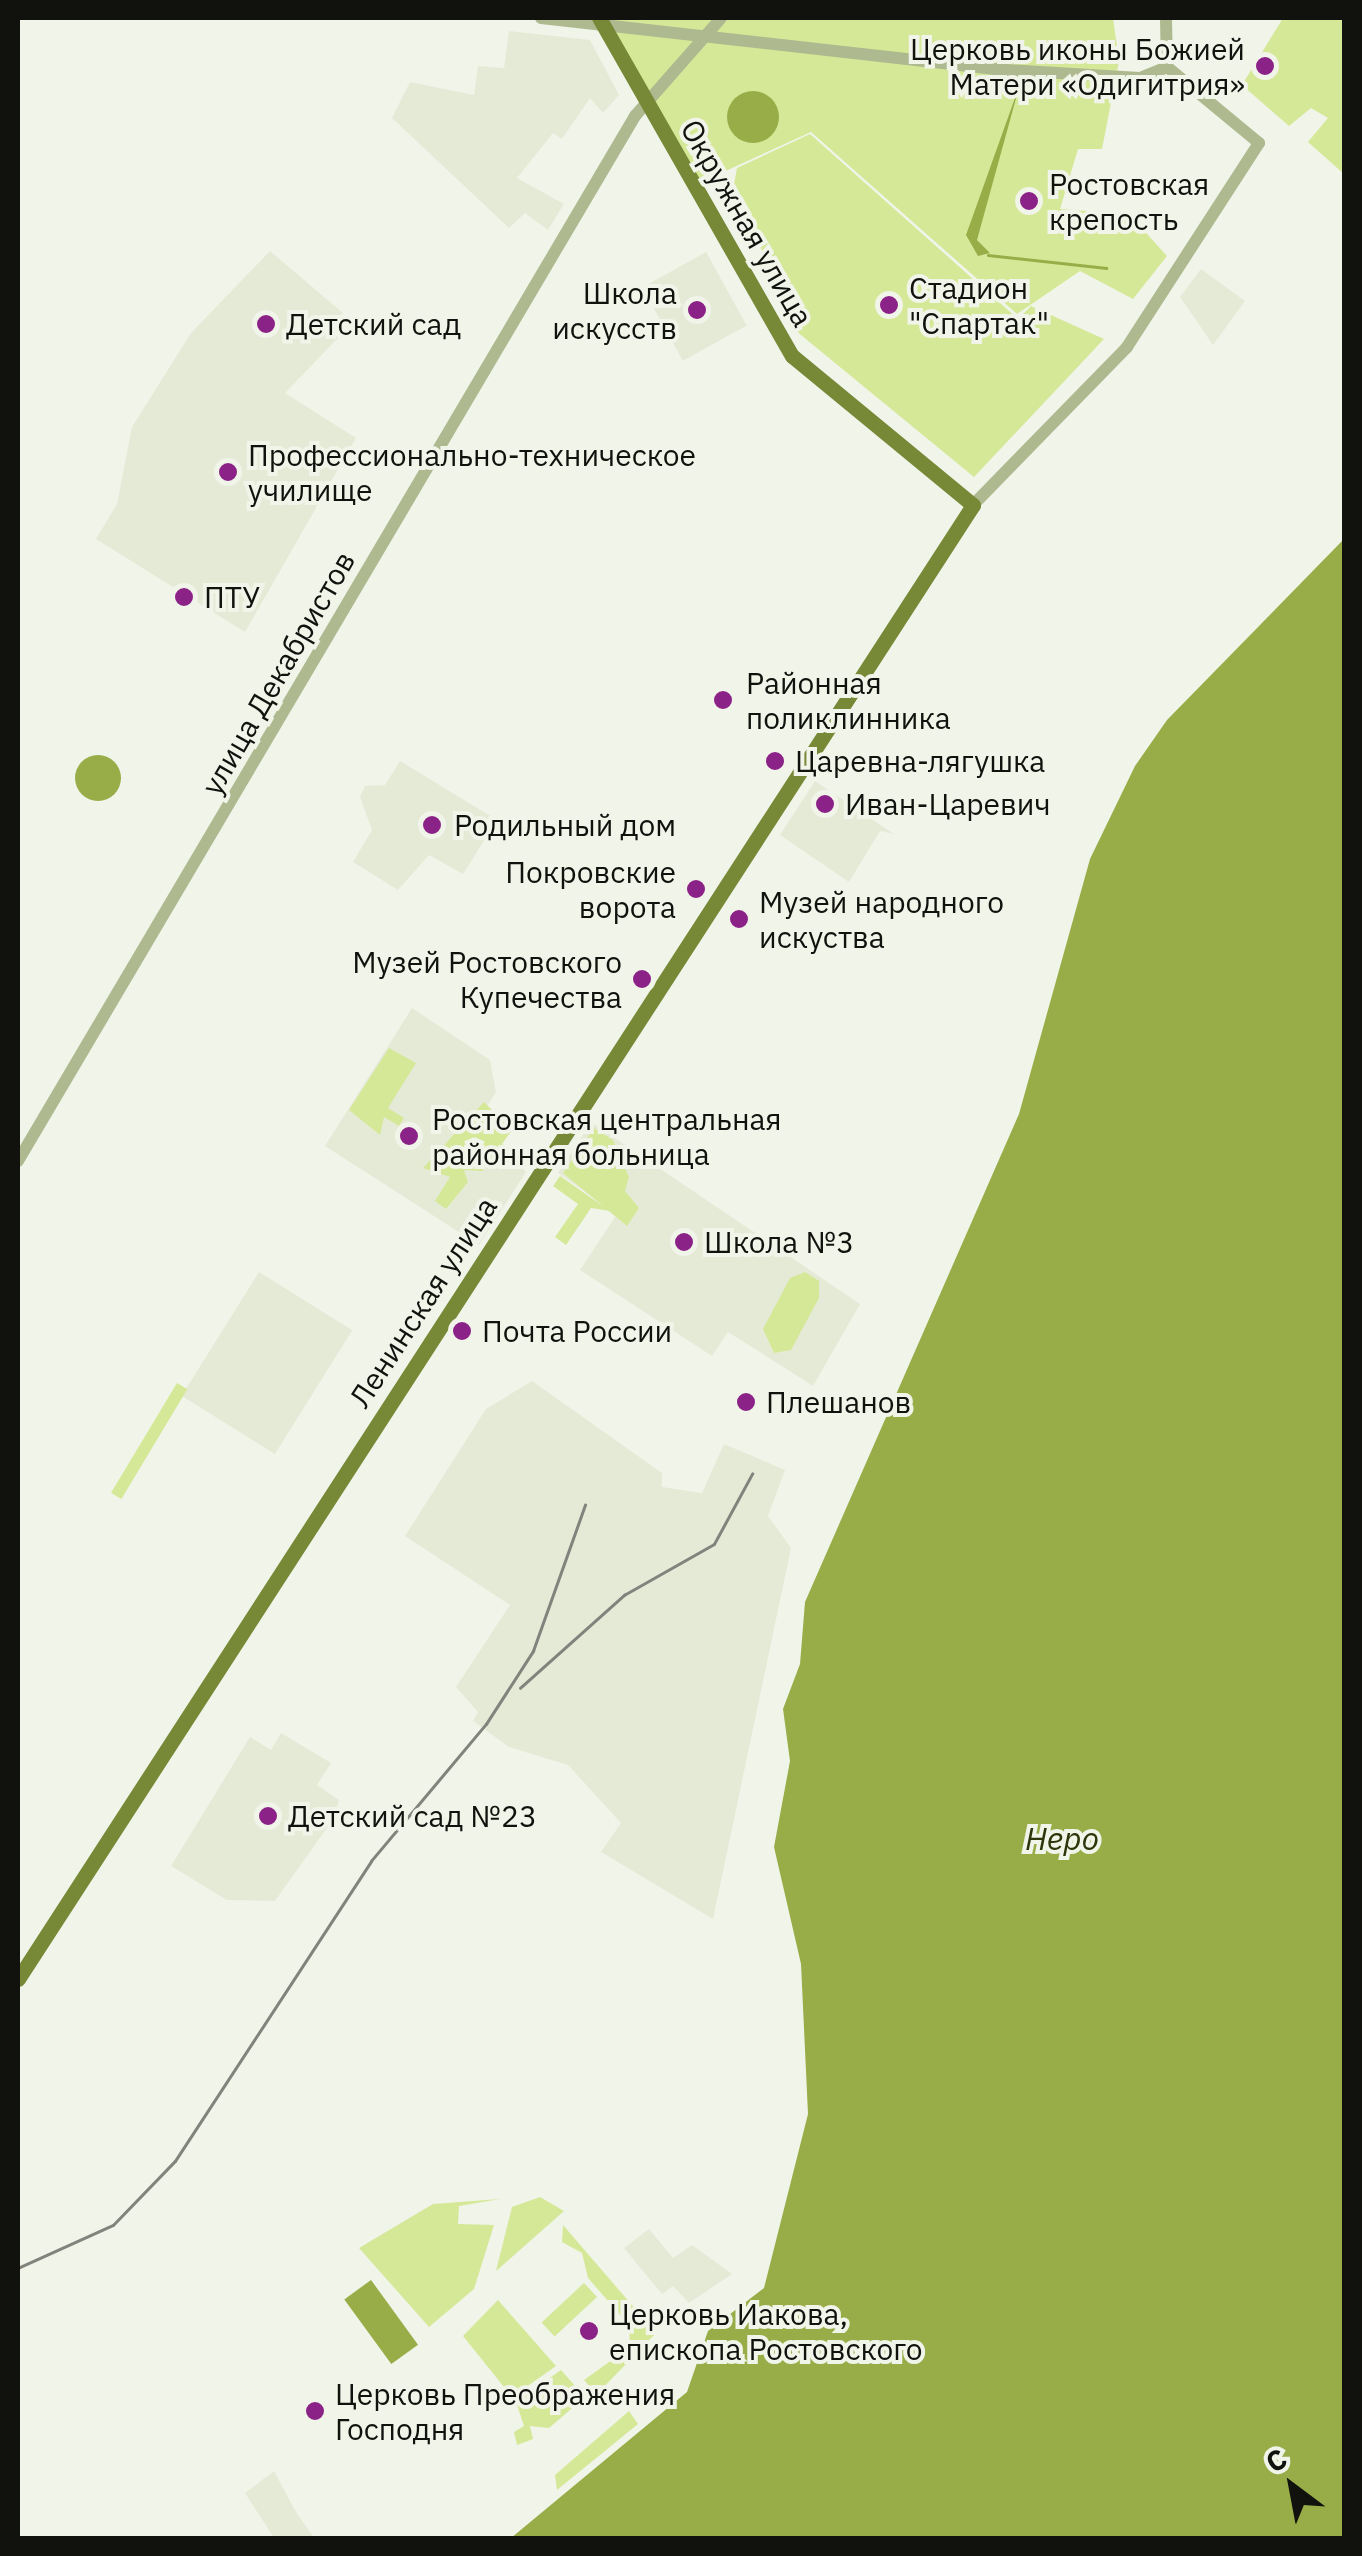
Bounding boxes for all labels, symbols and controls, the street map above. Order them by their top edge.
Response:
place label: Церковь иконы Божией Матери «Одигитрия» [910,31,1245,102]
marker: Церковь иконы Божией Матери «Одигитрия» [1254,55,1276,77]
street label: Окружная улица [673,113,821,333]
place label: Ростовская крепость [1049,166,1209,236]
marker: Ростовская крепость [1018,190,1040,212]
place label: Стадион "Спартак" [909,270,1049,340]
place label: Школа искусств [552,275,677,346]
marker: Стадион "Спартак" [878,294,900,316]
marker: Школа искусств [686,299,708,321]
place label: Детский сад [286,306,461,342]
marker: Детский сад [255,313,277,335]
place label: Профессионально-техническое училище [248,437,696,508]
marker: Профессионально-техническое училище [217,461,239,483]
street label: улица Декабристов [194,545,362,801]
place label: ПТУ [204,579,260,615]
marker: ПТУ [173,586,195,608]
place label: Районная поликлинника [746,665,951,736]
marker: Районная поликлинника [710,687,736,713]
place label: Царевна-лягушка [795,743,1045,779]
marker: Царевна-лягушка [764,750,786,772]
place label: Иван-Царевич [845,786,1051,822]
marker: Иван-Царевич [814,793,836,815]
place label: Родильный дом [454,807,676,843]
marker: Родильный дом [419,812,445,838]
place label: Покровские ворота [505,854,676,924]
marker: Покровские ворота [685,878,707,900]
place label: Музей народного искуства [759,884,1004,954]
marker: Музей народного искуства [728,908,750,930]
place label: Музей Ростовского Купечества [352,944,622,1014]
marker: Музей Ростовского Купечества [631,968,653,990]
place label: Ростовская центральная районная больница [432,1101,782,1172]
marker: Ростовская центральная районная больница [396,1123,422,1149]
street label: Ленинская улица [342,1190,504,1414]
place label: Школа №3 [704,1224,854,1260]
marker: Школа №3 [673,1231,695,1253]
place label: Почта России [482,1313,672,1349]
marker: Почта России [451,1320,473,1342]
place label: Плешанов [766,1384,911,1420]
marker: Плешанов [735,1391,757,1413]
place label: Детский сад №23 [288,1798,537,1834]
marker: Детский сад №23 [257,1805,279,1827]
water label: Неро [1025,1819,1099,1857]
place label: Церковь Иакова, епископа Ростовского [609,2296,923,2366]
marker: Церковь Иакова, епископа Ростовского [578,2320,600,2342]
place label: Церковь Преображения Господня [335,2376,675,2446]
marker: Церковь Преображения Господня [304,2400,326,2422]
north arrow [1242,2436,1342,2536]
text: С [1258,2440,1293,2481]

